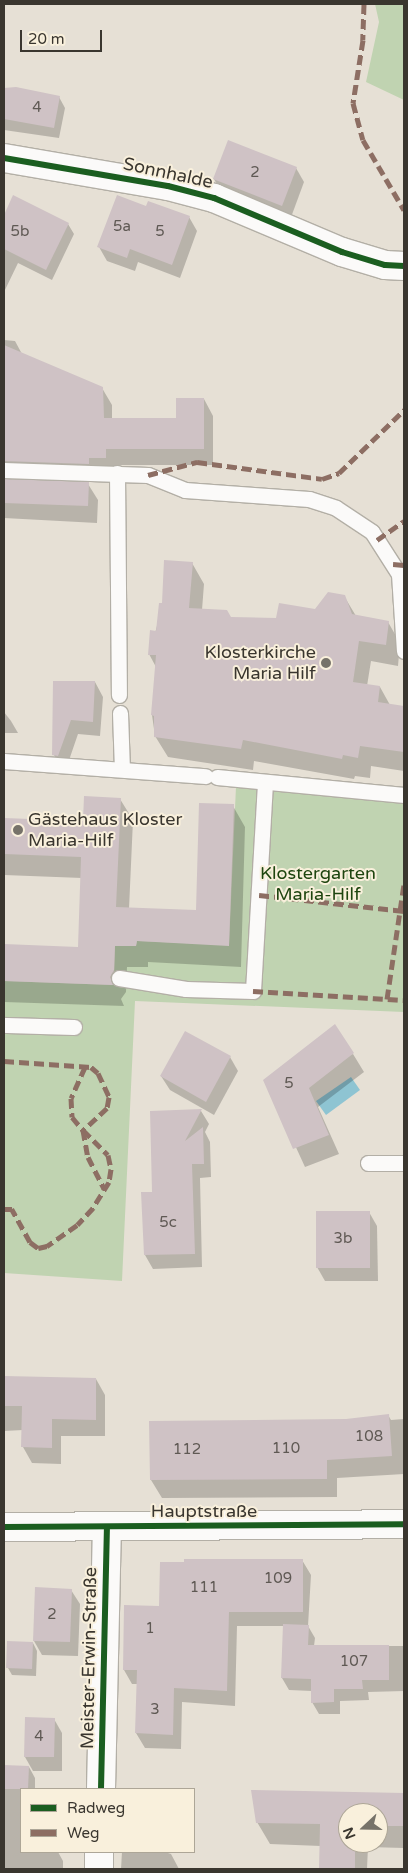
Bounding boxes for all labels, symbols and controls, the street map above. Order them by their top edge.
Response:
scale bar [22,20,105,52]
text: 20 m [28,30,65,48]
house number: 4 [32,99,42,117]
street label: Sonnhalde [121,153,215,193]
house number: 2 [250,164,260,182]
house number: 5a [113,218,131,236]
house number: 5b [11,223,29,241]
house number: 5 [155,223,165,241]
place label: Klosterkirche Maria Hilf [204,642,316,684]
marker: Klosterkirche Maria Hilf [320,657,332,669]
place label: Gästehaus Kloster Maria-Hilf [28,809,182,852]
marker: Gästehaus Kloster Maria-Hilf [12,824,24,836]
park label: Klostergarten Maria-Hilf [260,863,376,906]
house number: 5 [284,1075,294,1093]
house number: 5c [159,1214,177,1232]
house number: 3b [334,1230,352,1248]
house number: 108 [355,1428,383,1446]
house number: 110 [272,1440,300,1458]
house number: 112 [173,1441,201,1459]
street label: Hauptstraße [151,1500,257,1522]
street label: Meister-Erwin-Straße [77,1567,101,1749]
house number: 109 [264,1570,292,1588]
house number: 111 [190,1579,218,1597]
house number: 2 [47,1606,57,1624]
house number: 1 [145,1620,155,1638]
house number: 107 [340,1653,368,1671]
house number: 3 [150,1701,160,1719]
house number: 4 [34,1728,44,1746]
legend [20,1788,195,1853]
text: Radweg [67,1799,125,1817]
north arrow [338,1803,388,1853]
text: Weg [67,1824,99,1842]
text: N [340,1825,359,1841]

